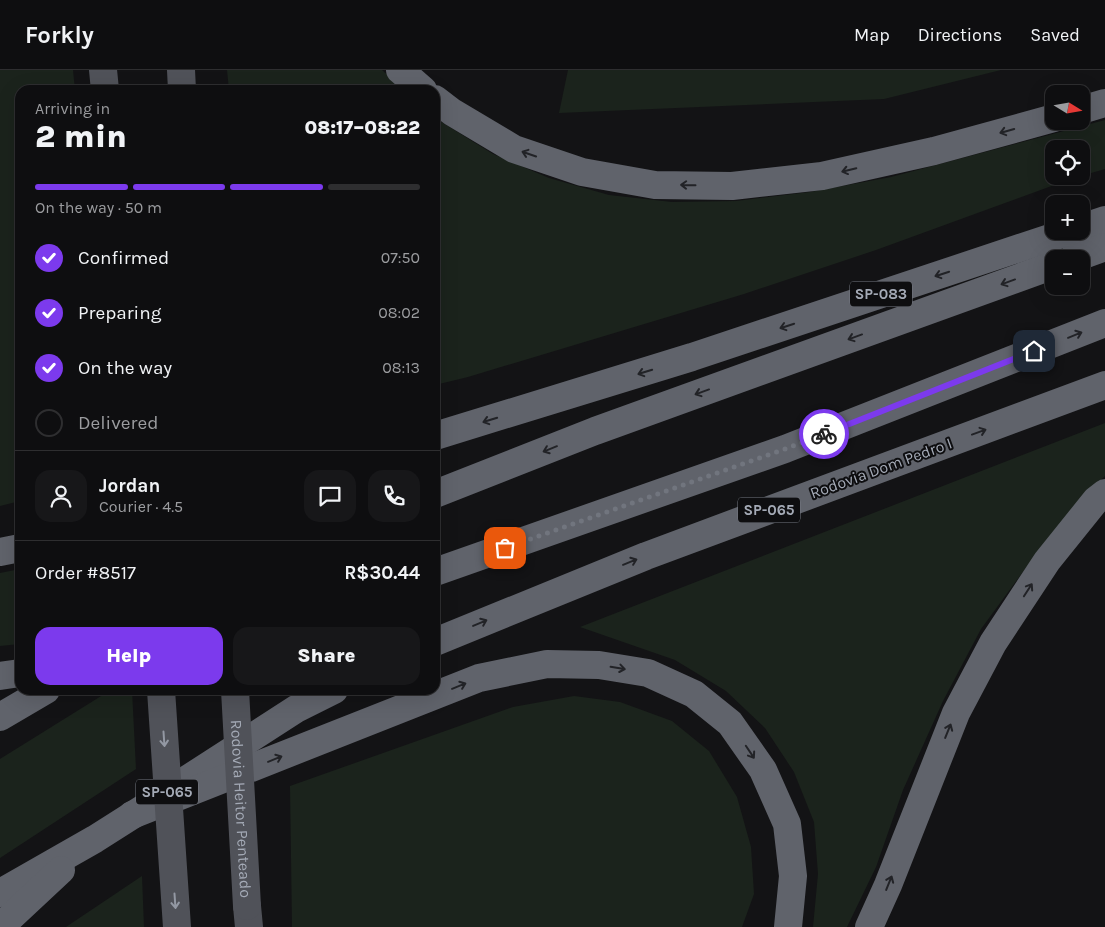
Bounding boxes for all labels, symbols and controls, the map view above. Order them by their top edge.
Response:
text: Forkly [25,21,94,49]
text: Map [854,24,890,46]
text: Directions [918,24,1002,46]
text: Saved [1030,24,1080,46]
north arrow [1045,85,1090,130]
map controls [1045,85,1090,295]
text: Arriving in [35,99,110,118]
text: 08:17–08:22 [304,117,420,139]
text: 2 min [35,118,127,155]
one-way arrow [999,127,1015,136]
button: locate [1045,140,1090,185]
one-way arrow [522,149,538,158]
one-way arrow [842,166,858,175]
one-way arrow [680,180,696,190]
button: + [1045,195,1090,240]
text: On the way · 50 m [35,198,162,217]
icon: check [35,244,63,272]
text: Confirmed [78,247,169,269]
text: 07:50 [381,248,420,267]
button: − [1045,250,1090,295]
one-way arrow [934,270,950,279]
one-way arrow [1001,278,1016,287]
road number: SP-083 [850,282,912,306]
icon: check [35,299,63,327]
text: Preparing [78,302,161,324]
text: 08:02 [378,303,420,322]
one-way arrow [780,321,796,331]
pin [1013,330,1055,372]
one-way arrow [1067,330,1082,339]
one-way arrow [848,333,863,342]
icon: home [1020,337,1048,365]
icon: check [35,354,63,382]
text: On the way [78,357,172,379]
text: 08:13 [382,358,420,377]
one-way arrow [637,367,653,377]
one-way arrow [695,388,710,397]
courier [799,409,849,459]
text: Delivered [78,412,158,434]
one-way arrow [482,416,498,426]
icon: bike [810,420,838,448]
one-way arrow [971,427,986,436]
street label: Rodovia Dom Pedro I [807,433,955,503]
one-way arrow [543,444,558,454]
button: person [35,470,87,522]
button: chat [304,470,356,522]
button: phone [368,470,420,522]
text: Jordan [99,475,160,497]
text: Courier · 4.5 [99,497,183,516]
road number: SP-065 [738,498,800,522]
pin [484,527,526,569]
icon: bag [491,534,519,562]
one-way arrow [623,557,638,566]
text: Order #8517 [35,562,136,584]
text: R$30.44 [344,562,420,584]
one-way arrow [1023,583,1033,597]
one-way arrow [472,618,487,627]
button: Help [35,627,223,685]
button: Share [233,627,420,685]
one-way arrow [609,664,625,674]
one-way arrow [450,681,466,690]
street label: Rodovia Heitor Penteado [227,719,256,898]
one-way arrow [945,724,954,739]
one-way arrow [159,730,168,746]
one-way arrow [745,745,755,759]
one-way arrow [267,754,282,763]
road number: SP-065 [136,780,198,804]
one-way arrow [885,875,894,890]
one-way arrow [170,892,180,908]

